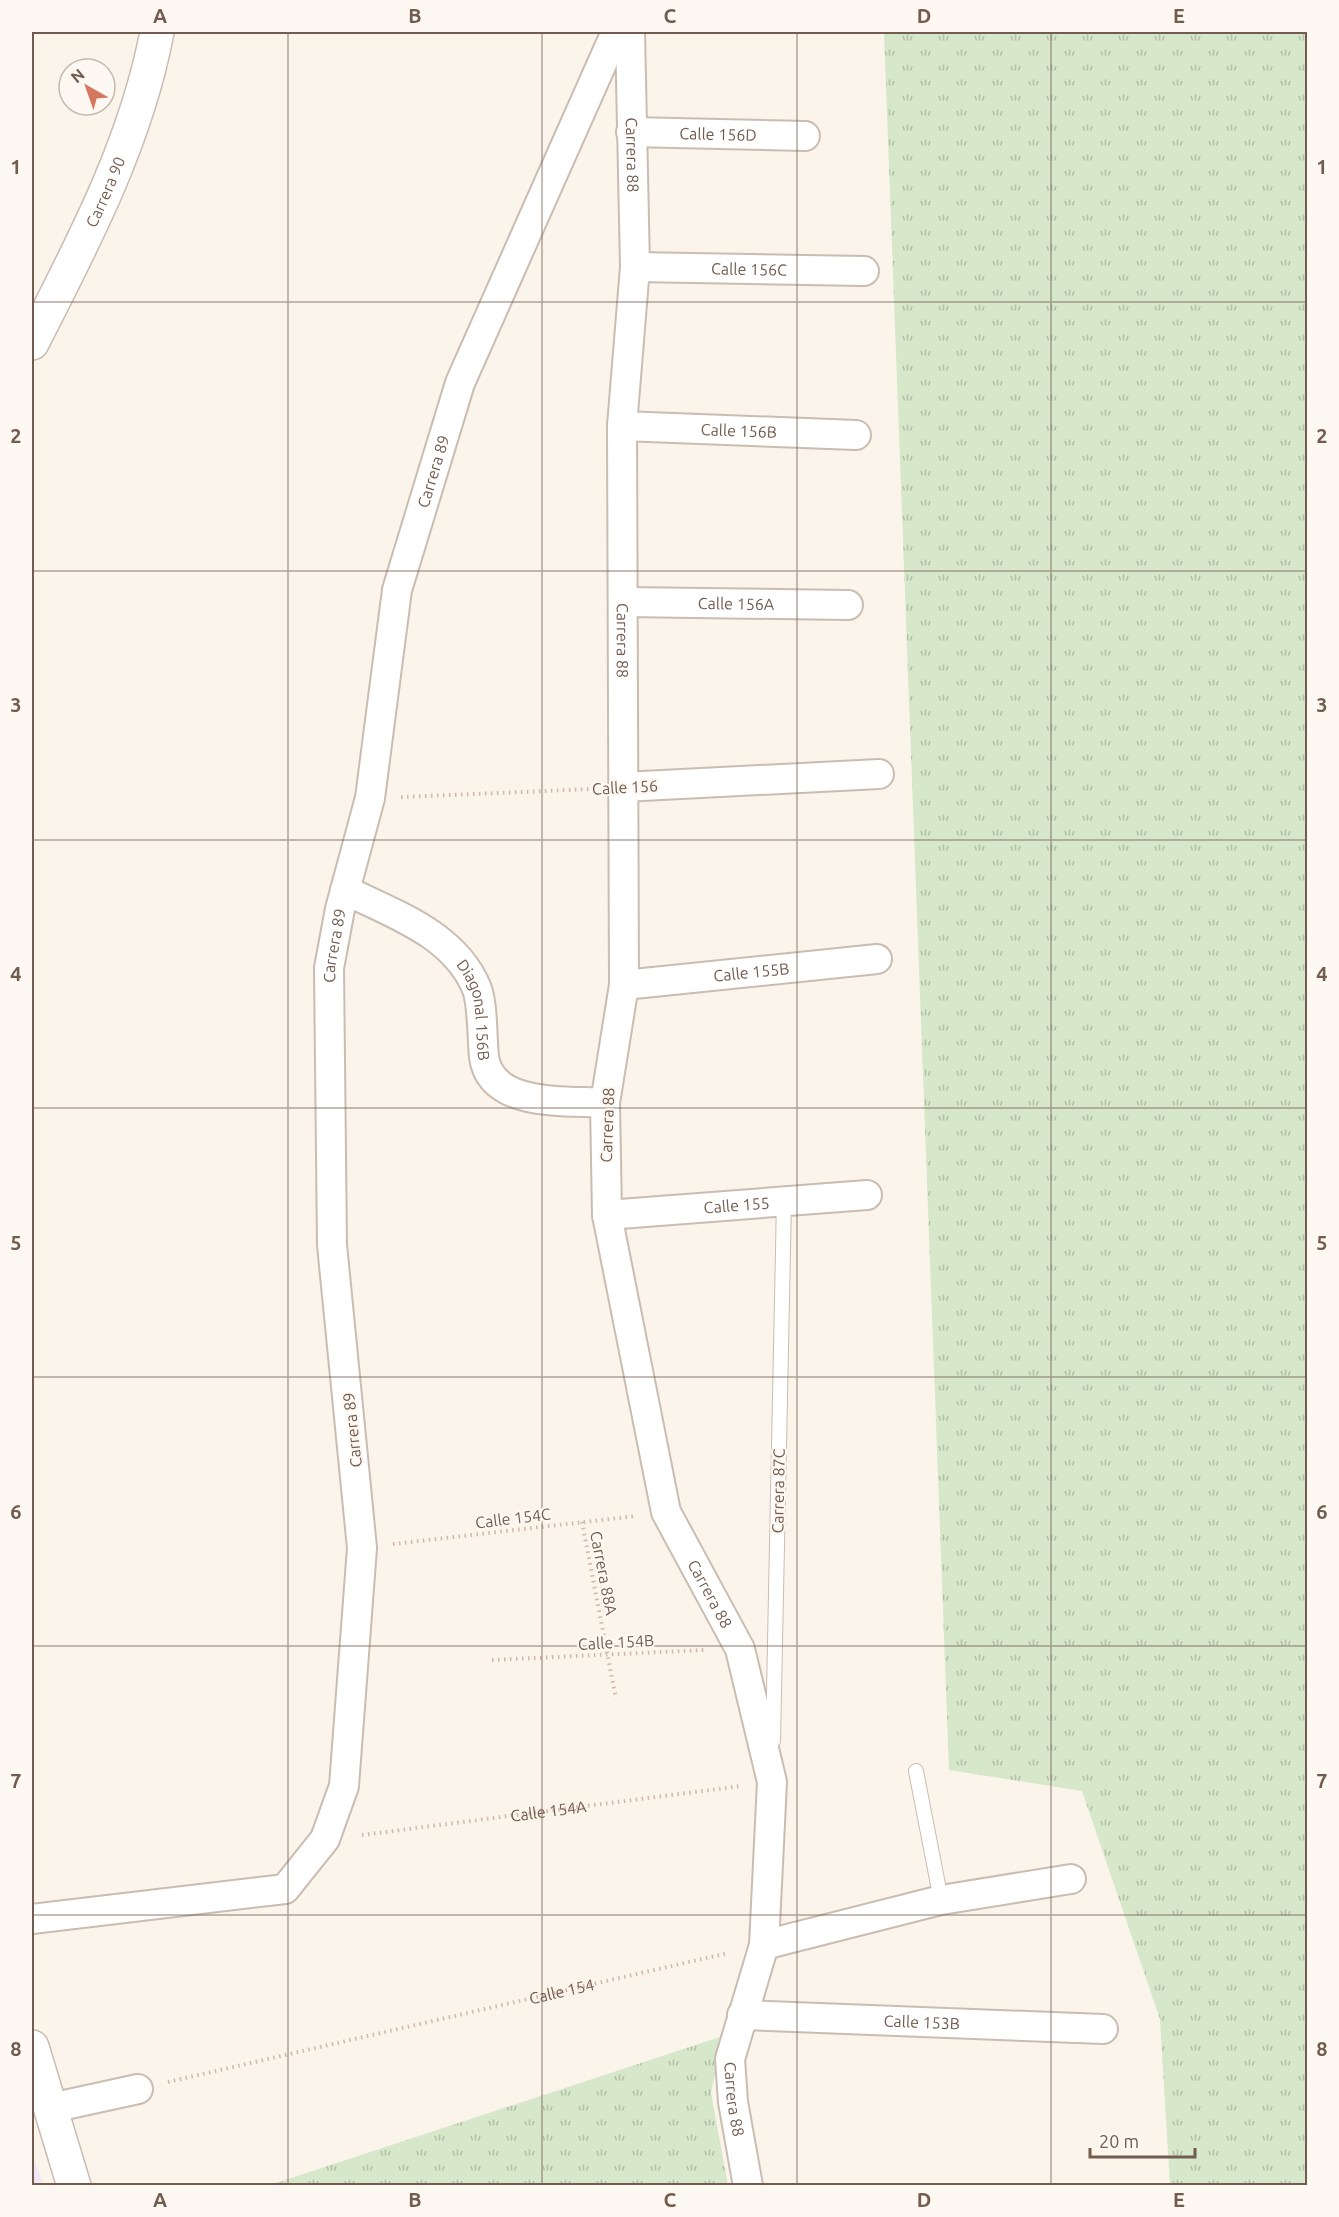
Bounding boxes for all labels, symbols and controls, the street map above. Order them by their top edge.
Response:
text: A [153,4,167,27]
text: B [408,4,422,27]
text: C [664,4,677,27]
text: D [917,4,931,27]
text: E [1173,4,1185,27]
north arrow [57,57,117,117]
text: N [67,65,88,86]
street label: Carrera 88 [623,117,642,193]
street label: Calle 156D [679,124,757,144]
street label: Carrera 90 [82,154,128,230]
text: 1 [10,155,22,178]
text: 1 [1316,155,1328,178]
street label: Calle 156C [711,259,787,279]
street label: Calle 156B [700,420,777,441]
text: 2 [10,424,22,447]
text: 2 [1316,424,1328,447]
street label: Carrera 89 [414,433,453,510]
street label: Calle 156A [698,594,775,613]
street label: Carrera 88 [614,603,632,678]
text: 3 [10,693,22,716]
text: 3 [1316,693,1328,716]
street label: Calle 156 [592,776,658,798]
street label: Carrera 89 [320,907,349,983]
street label: Diagonal 156B [453,956,493,1061]
street label: Calle 155B [712,959,790,985]
text: 4 [10,962,22,985]
text: 4 [1316,962,1328,985]
street label: Carrera 88 [597,1087,617,1163]
street label: Calle 155 [703,1194,770,1217]
text: 5 [10,1231,22,1254]
text: 5 [1316,1231,1328,1254]
street label: Carrera 89 [339,1392,365,1468]
street label: Carrera 87C [768,1448,788,1534]
text: 6 [10,1500,22,1523]
text: 6 [1316,1500,1328,1523]
street label: Calle 154C [474,1504,552,1532]
street label: Carrera 88A [587,1529,621,1617]
street label: Carrera 88 [684,1557,736,1631]
street label: Calle 154B [577,1631,655,1653]
text: 7 [10,1769,22,1792]
text: 7 [1316,1769,1328,1792]
street label: Calle 154A [509,1797,588,1825]
street label: Calle 154 [527,1975,596,2007]
street label: Calle 153B [883,2012,960,2032]
text: 8 [10,2037,22,2060]
text: 8 [1316,2037,1328,2060]
street label: Carrera 88 [721,2061,748,2138]
scale bar [1090,2121,1195,2159]
text: 20 m [1099,2131,1139,2151]
text: A [153,2188,167,2211]
text: B [408,2188,422,2211]
text: C [664,2188,677,2211]
text: D [917,2188,931,2211]
text: E [1173,2188,1185,2211]

